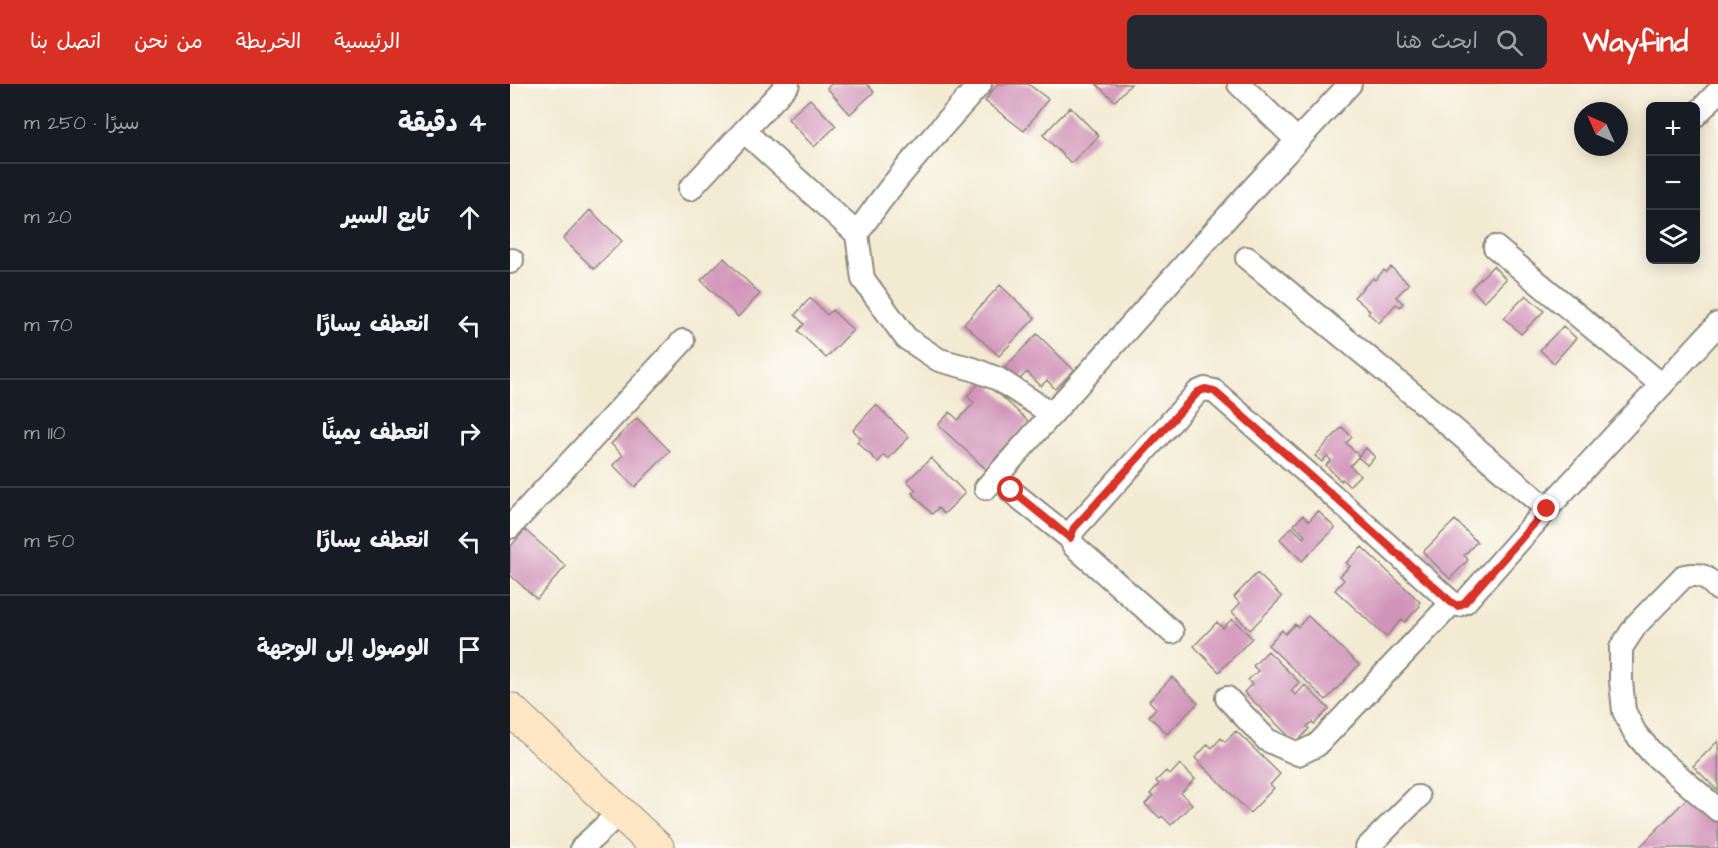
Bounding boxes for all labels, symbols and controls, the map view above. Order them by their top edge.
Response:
search box [1127,15,1547,69]
text: Wayfind [1583,23,1688,62]
text: ابحث هنا [1395,26,1478,57]
icon: search [1493,26,1526,59]
text: اتصل بنا [30,27,101,56]
text: من نحن [134,27,203,56]
text: الخريطة [236,27,301,56]
text: الرئيسية [334,27,400,56]
north arrow [1574,102,1628,156]
map controls [1646,102,1700,264]
button: + [1646,102,1700,156]
text: 4 دقيقة [398,105,486,141]
text: سيرًا · 250 m [24,109,139,137]
button: − [1646,156,1700,210]
text: تابع السير [342,201,429,232]
icon: ahead [453,201,486,234]
text: 20 m [24,203,72,231]
button: layers [1646,210,1700,264]
text: انعطف يسارًا [316,309,429,340]
icon: left [453,309,486,342]
text: 70 m [24,311,73,339]
text: انعطف يمينًا [322,417,429,448]
icon: right [453,417,486,450]
text: 110 m [24,419,65,447]
route start [997,476,1023,502]
route end [1533,495,1559,521]
text: انعطف يسارًا [316,525,429,556]
icon: left [453,525,486,558]
text: 50 m [24,527,74,555]
text: الوصول إلى الوجهة [257,633,429,664]
icon: arrive [453,633,486,666]

